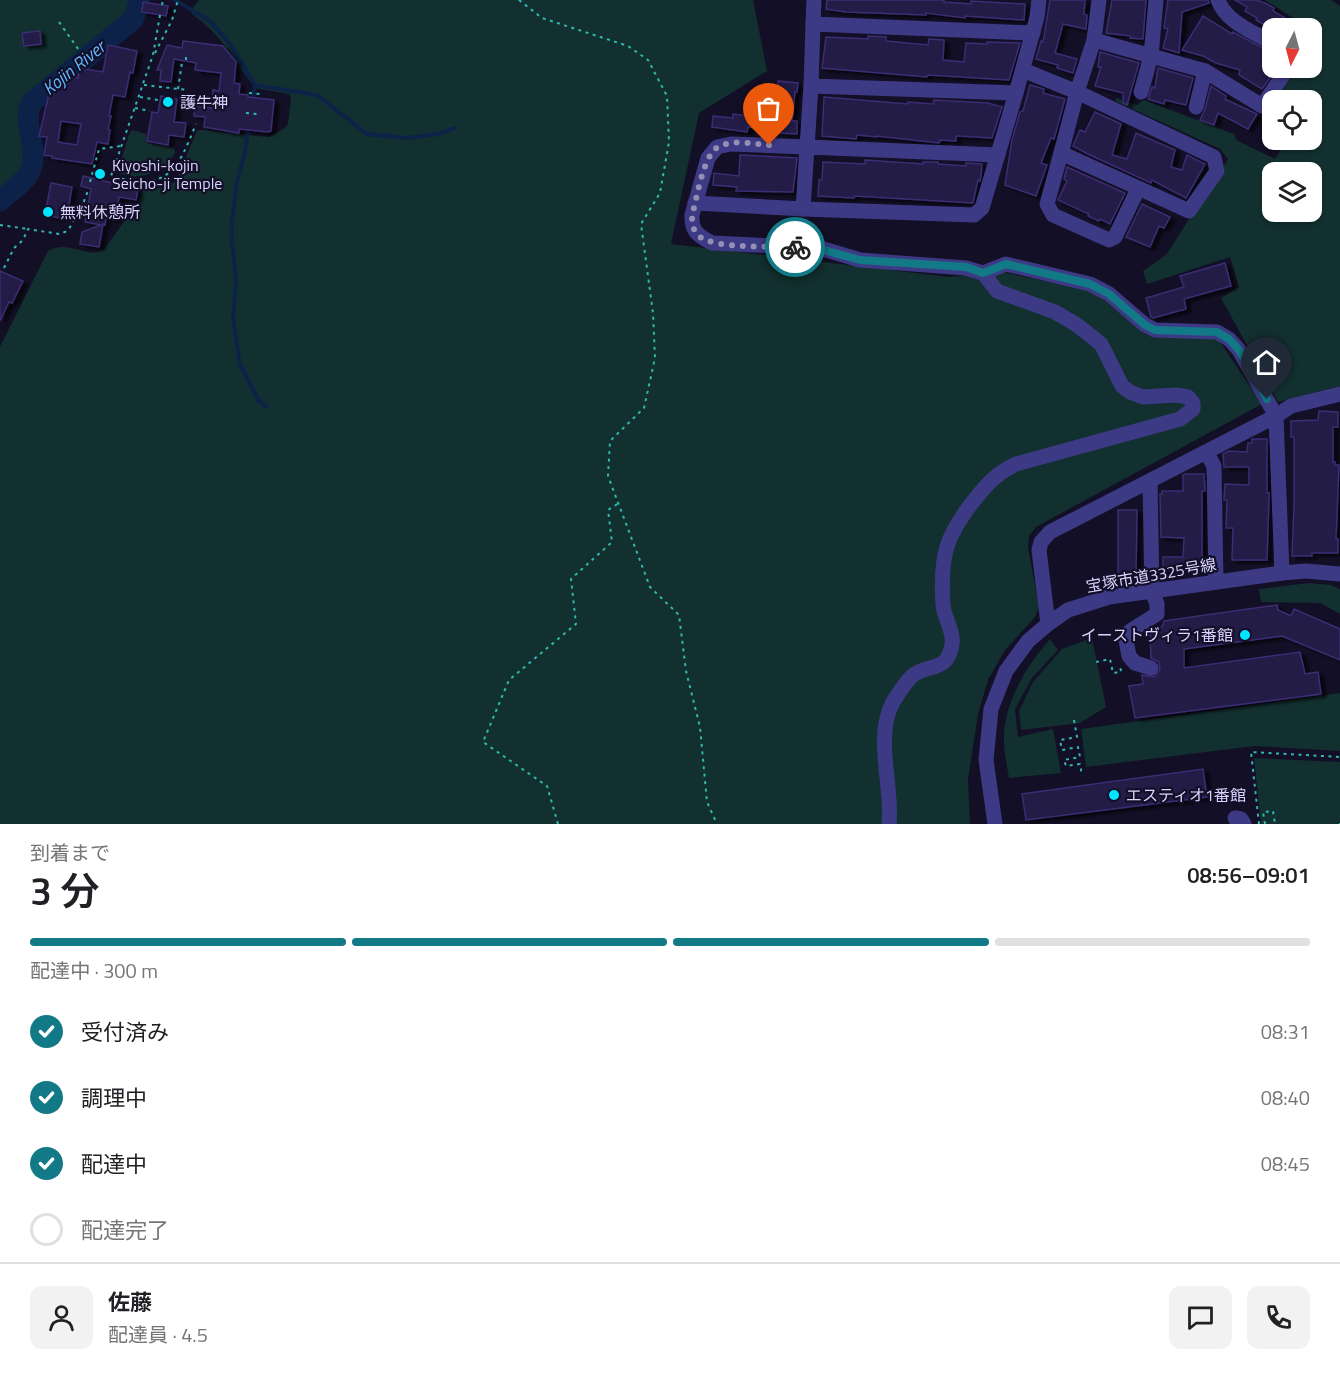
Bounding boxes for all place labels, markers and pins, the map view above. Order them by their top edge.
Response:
pin [743,83,794,145]
place label: 護牛神 [180,90,228,114]
marker: 護牛神 [161,95,175,109]
place label: Kiyoshi-kojin Seicho-ji Temple [112,153,222,195]
marker: Kiyoshi-kojin Seicho-ji Temple [93,167,107,181]
place label: 無料休憩所 [60,200,140,224]
marker: 無料休憩所 [41,205,55,219]
pin [1241,337,1292,399]
place label: イーストヴィラ1番館 [1081,623,1233,647]
marker: イーストヴィラ1番館 [1238,628,1252,642]
place label: エスティオ1番館 [1126,783,1246,807]
marker: エスティオ1番館 [1107,788,1121,802]

